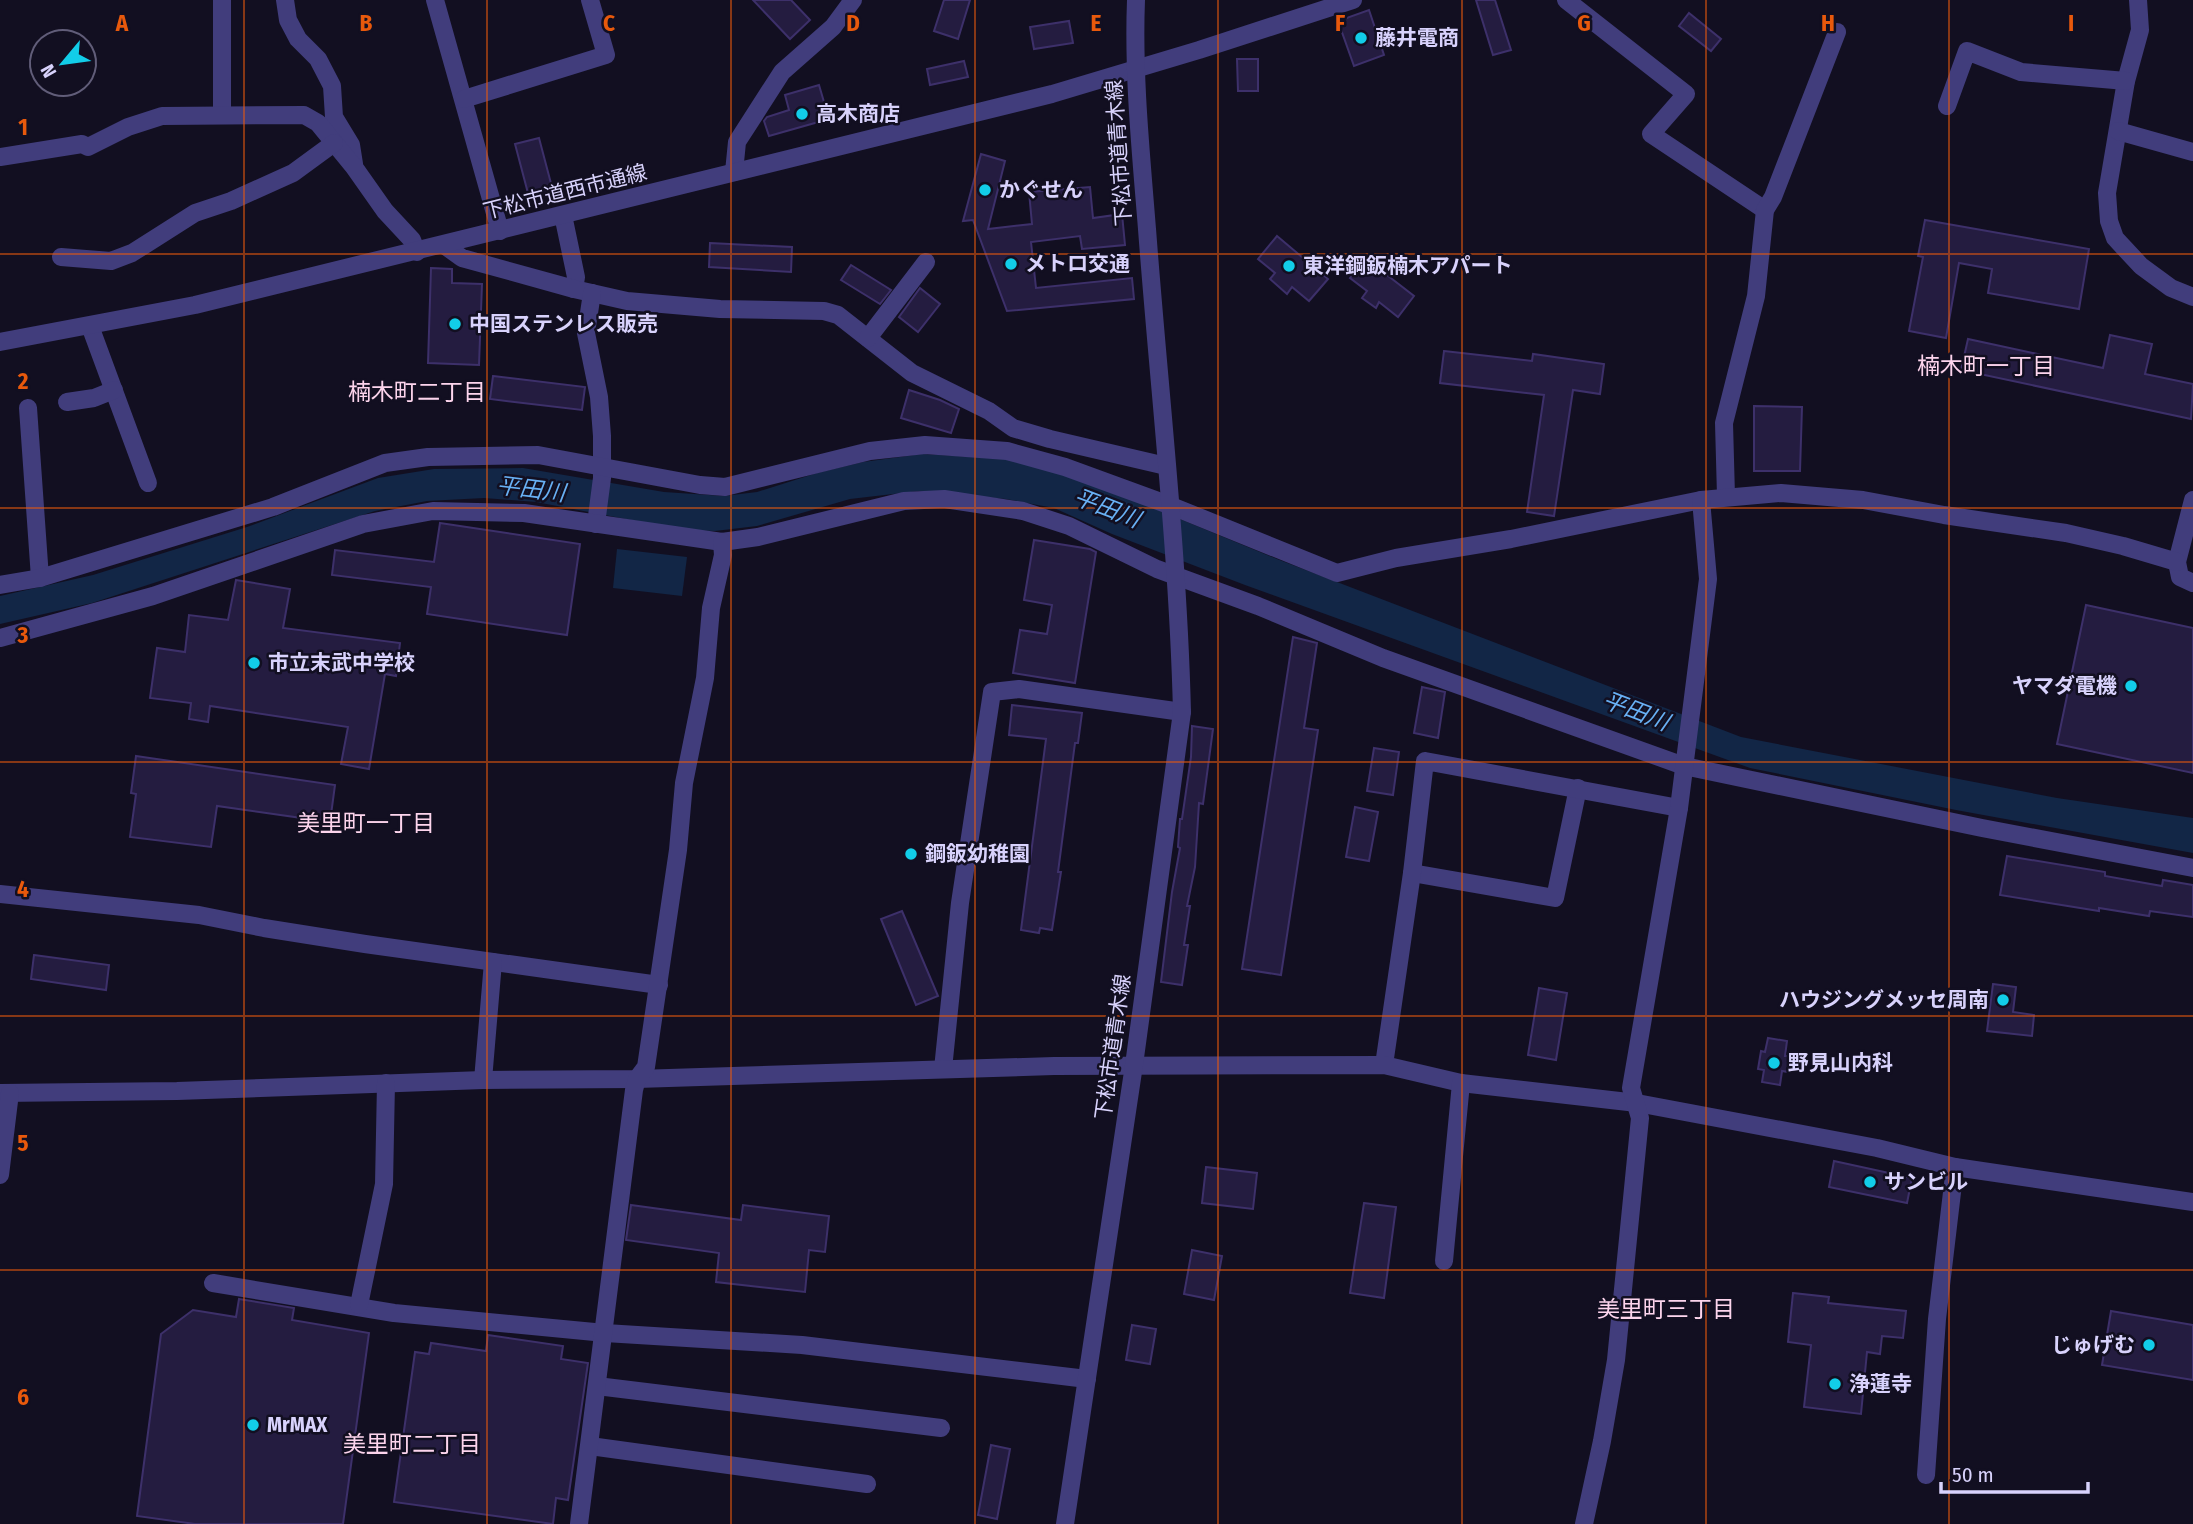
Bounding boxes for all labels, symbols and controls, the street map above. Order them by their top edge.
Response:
text: A [115,9,129,37]
text: B [360,9,373,37]
text: C [603,9,615,37]
text: D [846,9,860,37]
text: E [1091,9,1102,37]
text: F [1335,9,1345,37]
text: G [1577,9,1591,37]
text: H [1821,9,1835,37]
text: I [2068,9,2074,37]
place label: 藤井電商 [1375,25,1459,51]
north arrow [28,28,98,98]
marker: 藤井電商 [1353,30,1369,46]
text: N [36,60,61,82]
street label: 下松市道青木線 [1101,79,1137,227]
place label: 高木商店 [816,101,900,127]
marker: 高木商店 [794,106,810,122]
text: 1 [18,113,28,141]
street label: 下松市道西市通線 [480,159,650,225]
place label: かぐせん [999,177,1083,203]
marker: かぐせん [977,182,993,198]
place label: メトロ交通 [1025,251,1130,277]
place label: 東洋鋼鈑楠木アパート [1303,253,1513,279]
marker: メトロ交通 [1003,256,1019,272]
marker: 東洋鋼鈑楠木アパート [1281,258,1297,274]
place label: 中国ステンレス販売 [469,311,658,337]
marker: 中国ステンレス販売 [447,316,463,332]
district label: 楠木町一丁目 [1917,352,2055,380]
text: 2 [17,367,29,395]
district label: 楠木町二丁目 [348,378,486,406]
water label: 平田川 [495,471,570,507]
water label: 平田川 [1070,483,1147,535]
text: 3 [17,621,29,649]
place label: 市立末武中学校 [268,650,415,676]
marker: 市立末武中学校 [246,655,262,671]
place label: ヤマダ電機 [2012,673,2117,699]
marker: ヤマダ電機 [2123,678,2139,694]
water label: 平田川 [1599,686,1676,738]
district label: 美里町一丁目 [297,809,435,837]
place label: 鋼鈑幼稚園 [925,841,1030,867]
marker: 鋼鈑幼稚園 [903,846,919,862]
text: 4 [17,875,29,903]
street label: 下松市道青木線 [1090,972,1136,1122]
place label: ハウジングメッセ周南 [1779,987,1989,1013]
marker: ハウジングメッセ周南 [1995,992,2011,1008]
place label: 野見山内科 [1788,1050,1893,1076]
marker: 野見山内科 [1766,1055,1782,1071]
text: 5 [17,1129,29,1157]
place label: サンビル [1884,1169,1968,1195]
marker: サンビル [1862,1174,1878,1190]
district label: 美里町三丁目 [1597,1295,1735,1323]
place label: じゅげむ [2051,1332,2135,1358]
marker: じゅげむ [2141,1337,2157,1353]
place label: 浄蓮寺 [1849,1371,1912,1397]
marker: 浄蓮寺 [1827,1376,1843,1392]
text: 6 [17,1383,29,1411]
place label: MrMAX [267,1412,328,1438]
marker: MrMAX [245,1417,261,1433]
district label: 美里町二丁目 [343,1430,481,1458]
scale bar [1941,1450,2088,1494]
text: 50 m [1952,1462,1994,1488]

